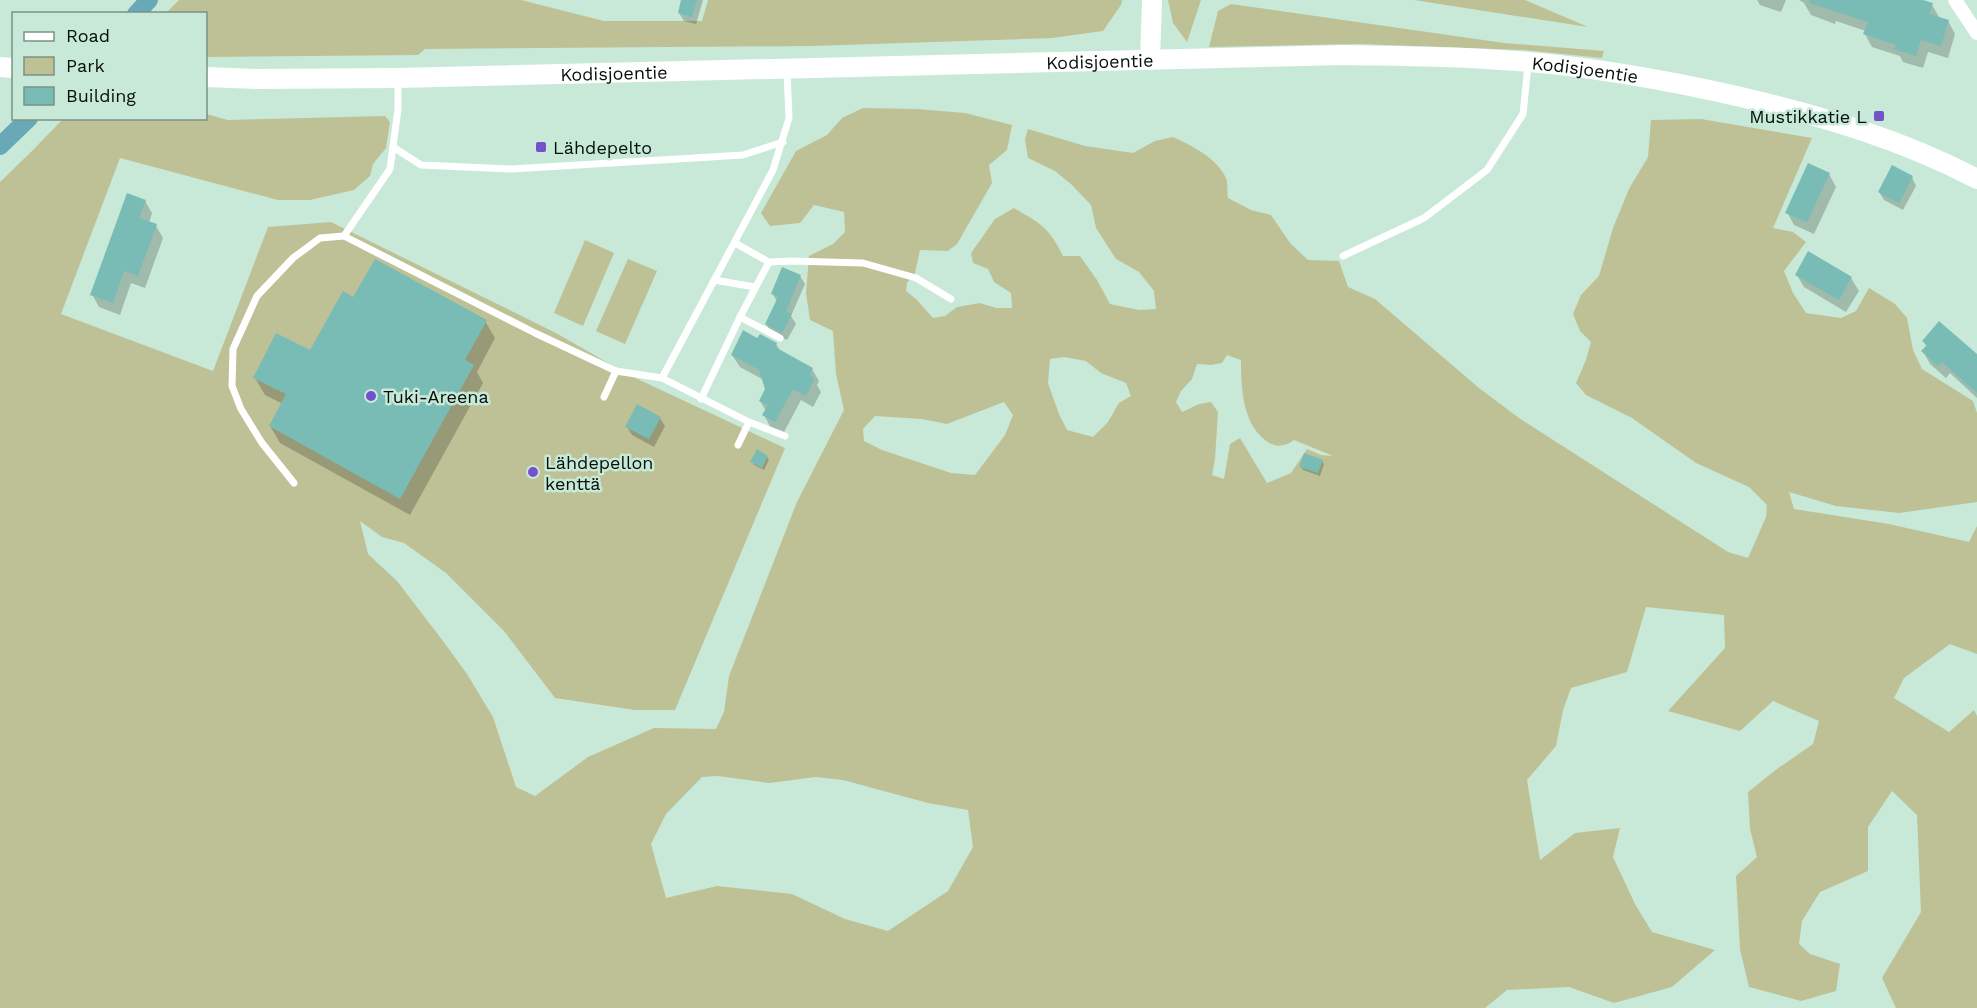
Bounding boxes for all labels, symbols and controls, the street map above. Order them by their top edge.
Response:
legend [12,12,207,120]
text: Road [66,25,110,46]
street label: Kodisjoentie [1046,49,1154,73]
street label: Kodisjoentie [1531,52,1640,87]
text: Park [66,55,105,76]
street label: Kodisjoentie [560,61,668,85]
text: Building [66,85,136,106]
place label: Mustikkatie L [1749,106,1867,127]
marker: Mustikkatie L [1872,109,1886,123]
place label: Lähdepelto [553,137,652,158]
marker: Lähdepelto [534,140,548,154]
place label: Tuki-Areena [383,386,489,407]
marker: Tuki-Areena [364,389,378,403]
place label: Lähdepellon kenttä [545,452,653,494]
marker: Lähdepellon kenttä [526,465,540,479]

